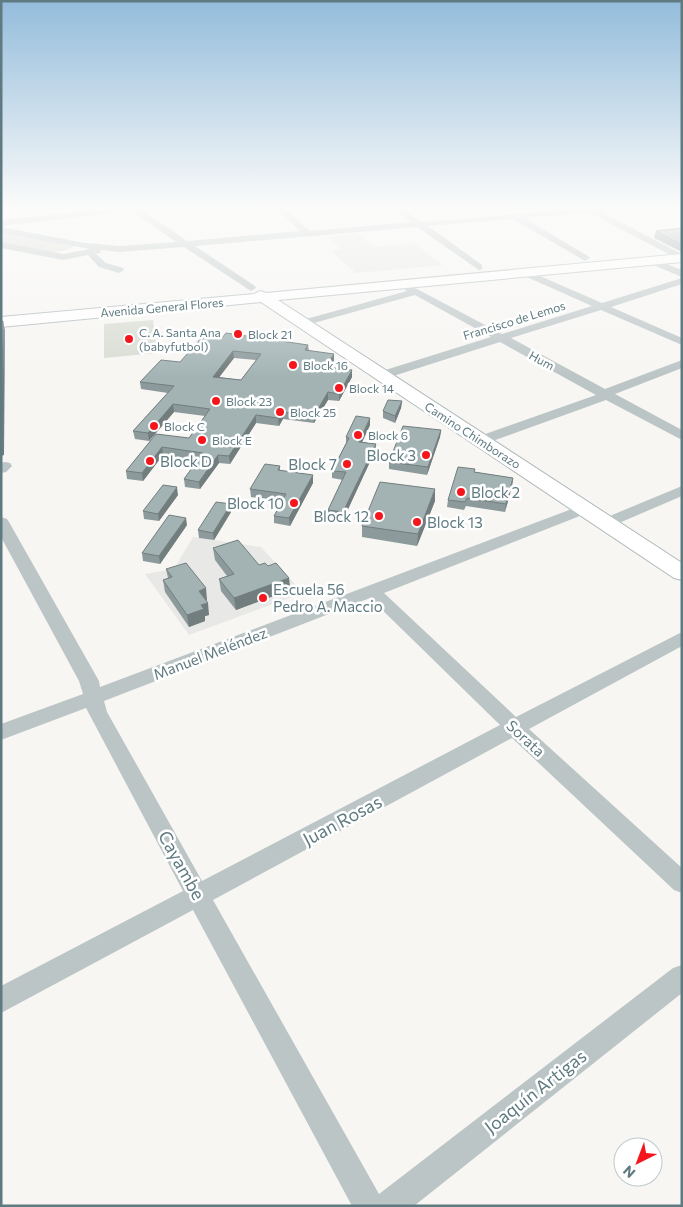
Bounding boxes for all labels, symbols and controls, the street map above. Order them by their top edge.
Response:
street label: Avenida General Flores [100,295,224,319]
street label: Francisco de Lemos [461,298,567,342]
place label: C. A. Santa Ana (babyfutbol) [139,325,221,353]
place label: Block 21 [248,327,292,341]
marker: Block 21 [232,328,244,340]
marker: C. A. Santa Ana (babyfutbol) [123,333,135,345]
street label: Hum [527,348,557,372]
place label: Block 16 [303,358,348,372]
marker: Block 16 [287,359,299,371]
place label: Block 14 [349,381,394,395]
marker: Block 14 [333,382,345,394]
place label: Block 23 [226,394,272,408]
marker: Block 23 [210,395,222,407]
street label: Camino Chimborazo [422,399,524,471]
place label: Block 25 [290,405,336,419]
marker: Block 25 [274,406,286,418]
place label: Block C [164,419,205,433]
marker: Block C [148,420,160,432]
place label: Block 6 [368,428,408,442]
marker: Block 6 [352,429,364,441]
place label: Block E [212,433,252,447]
marker: Block E [196,434,208,446]
place label: Block 3 [367,446,416,464]
marker: Block 3 [420,449,432,461]
place label: Block D [160,452,212,470]
marker: Block D [144,455,156,467]
place label: Block 7 [288,455,337,473]
marker: Block 7 [341,458,353,470]
place label: Block 2 [471,483,520,501]
marker: Block 2 [455,486,467,498]
place label: Block 10 [227,494,284,512]
marker: Block 10 [288,497,300,509]
place label: Block 12 [313,507,369,525]
marker: Block 12 [373,510,385,522]
place label: Block 13 [427,513,483,531]
marker: Block 13 [411,516,423,528]
place label: Escuela 56 Pedro A. Maccio [273,580,383,615]
marker: Escuela 56 Pedro A. Maccio [257,592,269,604]
street label: Manuel Meléndez [151,623,269,683]
street label: Sorata [503,716,549,760]
street label: Juan Rosas [299,790,385,850]
street label: Cayambe [154,826,210,904]
street label: Joaquín Artigas [480,1044,590,1138]
north arrow [613,1137,663,1187]
text: N [619,1162,639,1182]

